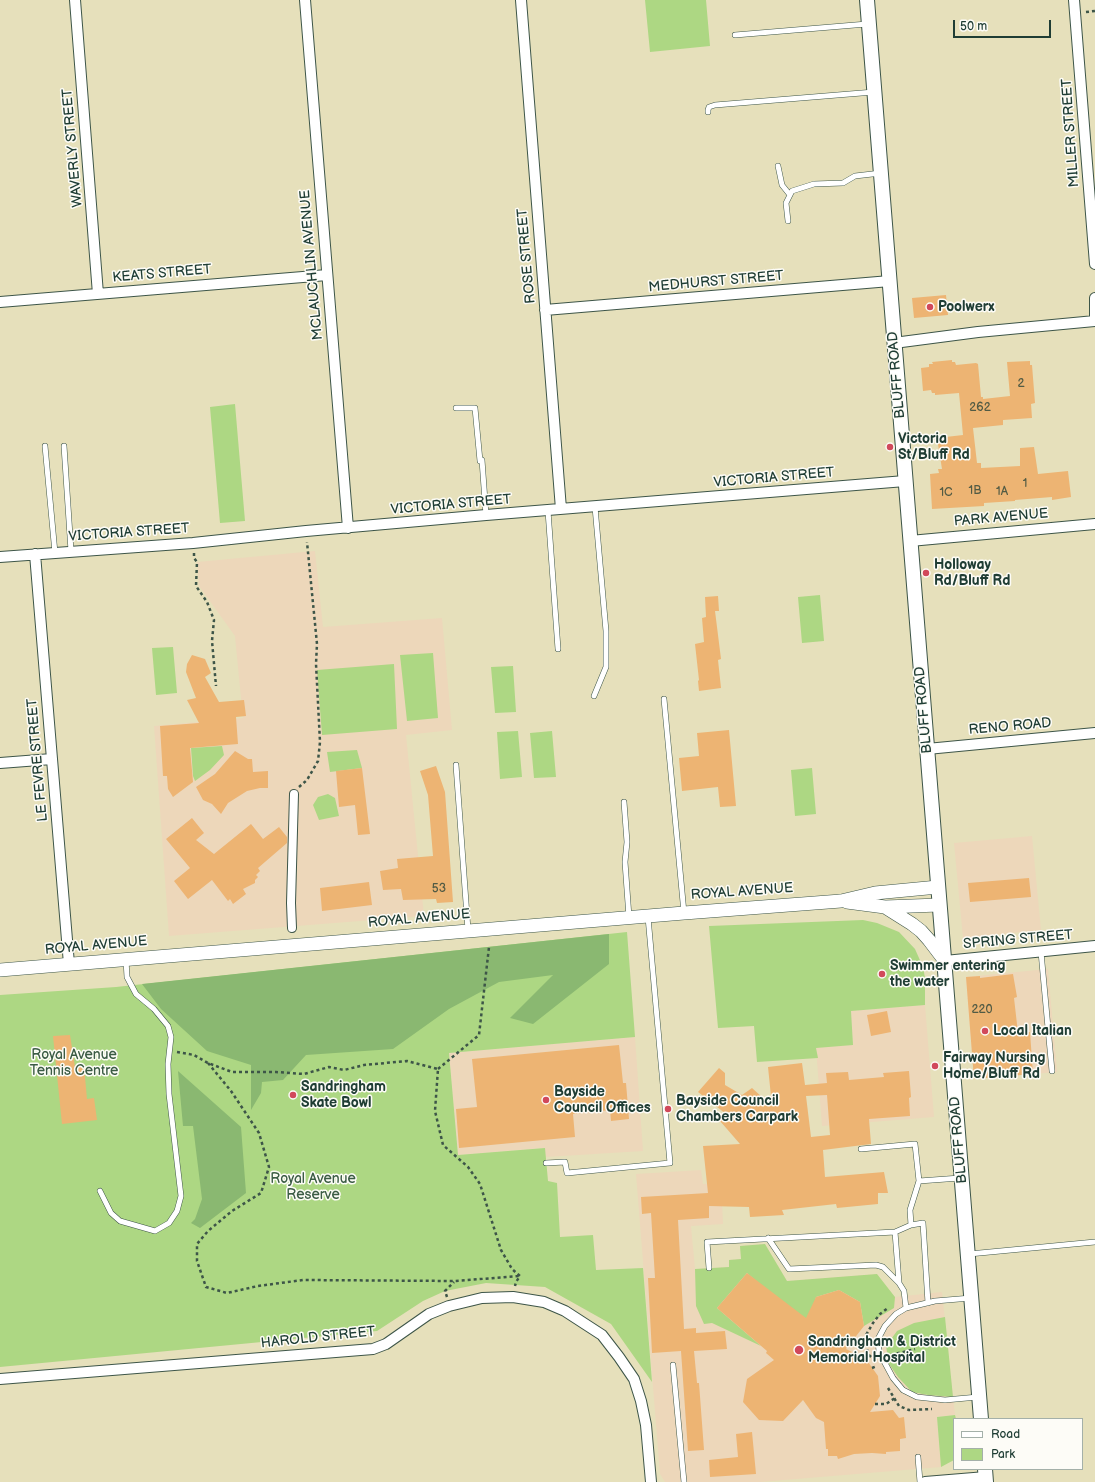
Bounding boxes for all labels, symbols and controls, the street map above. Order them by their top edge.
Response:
scale bar [955,12,1053,38]
text: 50 m [960,19,987,34]
street label: MILLER STREET [1059,78,1083,188]
street label: WAVERLY STREET [59,88,87,208]
street label: MCLAUCHLIN AVENUE [297,189,327,341]
street label: ROSE STREET [514,208,540,304]
street label: KEATS STREET [112,261,212,287]
street label: MEDHURST STREET [648,268,784,296]
place label: Poolwerx [938,299,994,315]
marker: Poolwerx [925,302,935,312]
street label: BLUFF ROAD [885,331,909,419]
house number: 2 [1017,377,1025,391]
house number: 262 [969,401,991,415]
place label: Victoria St/Bluff Rd [898,431,970,464]
marker: Victoria St/Bluff Rd [885,442,895,452]
street label: VICTORIA STREET [713,464,835,492]
house number: 1 [1023,477,1027,491]
house number: 1B [969,484,981,498]
house number: 1A [996,485,1008,499]
house number: 1C [939,486,953,500]
street label: VICTORIA STREET [390,491,512,519]
street label: PARK AVENUE [953,506,1049,530]
street label: VICTORIA STREET [68,520,190,546]
place label: Holloway Rd/Bluff Rd [934,557,1010,590]
marker: Holloway Rd/Bluff Rd [921,568,931,578]
street label: BLUFF ROAD [912,666,936,754]
street label: LE FEVRE STREET [24,698,52,822]
street label: RENO ROAD [968,715,1052,739]
street label: ROYAL AVENUE [690,880,794,904]
house number: 53 [432,882,446,896]
street label: ROYAL AVENUE [367,906,471,932]
street label: SPRING STREET [963,927,1073,953]
street label: ROYAL AVENUE [44,933,148,959]
place label: Swimmer entering the water [890,958,1006,990]
marker: Swimmer entering the water [877,969,887,979]
house number: 220 [971,1003,993,1017]
place label: Local Italian [993,1023,1072,1039]
marker: Local Italian [980,1026,990,1036]
park label: Royal Avenue Tennis Centre [30,1047,118,1080]
place label: Fairway Nursing Home/Bluff Rd [943,1050,1045,1082]
marker: Fairway Nursing Home/Bluff Rd [930,1061,940,1071]
place label: Sandringham Skate Bowl [301,1079,386,1112]
place label: Bayside Council Offices [554,1084,651,1116]
marker: Sandringham Skate Bowl [288,1090,298,1100]
place label: Bayside Council Chambers Carpark [676,1093,798,1126]
marker: Bayside Council Offices [541,1095,551,1105]
street label: BLUFF ROAD [947,1096,971,1184]
marker: Bayside Council Chambers Carpark [663,1104,673,1114]
park label: Royal Avenue Reserve [270,1171,356,1204]
street label: HAROLD STREET [260,1324,376,1352]
place label: Sandringham & District Memorial Hospital [808,1334,956,1366]
marker: Sandringham & District Memorial Hospital [793,1344,805,1356]
legend [953,1418,1083,1470]
text: Road [991,1427,1020,1442]
text: Park [991,1447,1015,1462]

